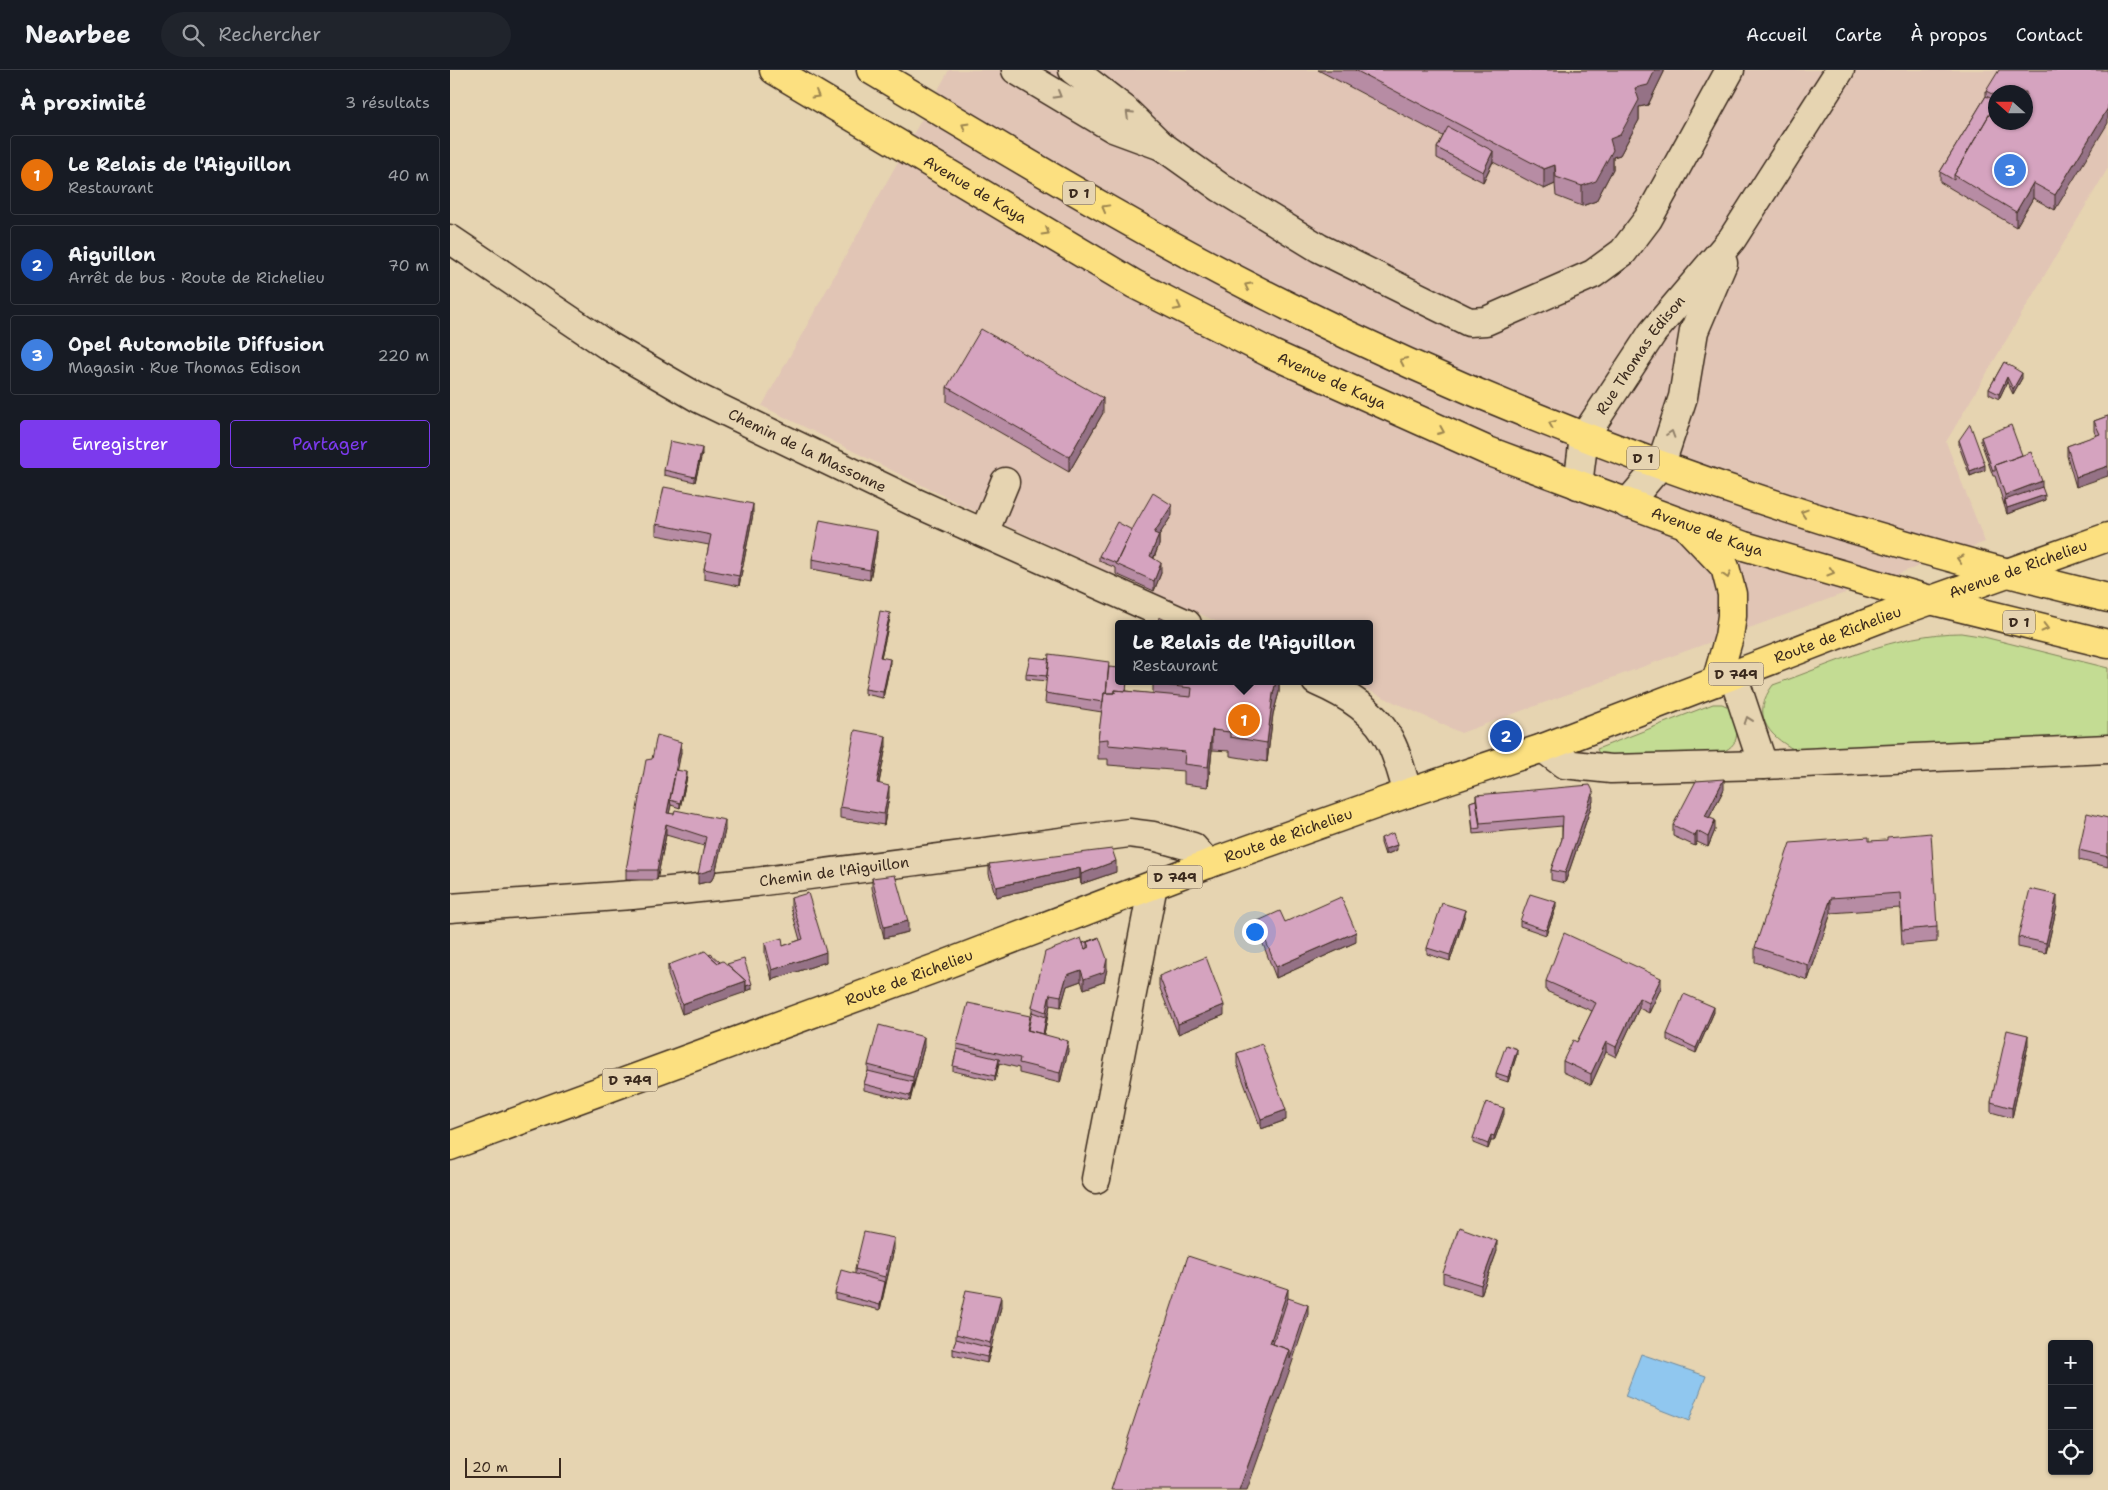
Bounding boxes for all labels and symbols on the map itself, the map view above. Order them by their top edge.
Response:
north arrow [1988,85,2033,130]
one-way arrow [811,88,820,98]
one-way arrow [1052,88,1061,98]
one-way arrow [1125,111,1134,120]
one-way arrow [961,122,970,132]
street label: Avenue de Kaya [920,151,1031,228]
pin: 3 [1994,151,2026,189]
road number: D 1 [1063,182,1095,204]
one-way arrow [1102,204,1111,214]
one-way arrow [1040,226,1049,236]
one-way arrow [1244,282,1253,292]
street label: Rue Thomas Edison [1591,291,1690,418]
one-way arrow [1173,301,1182,311]
street label: Avenue de Kaya [1274,348,1390,414]
one-way arrow [1399,356,1408,367]
street label: Chemin de la Massonne [725,404,890,497]
one-way arrow [1549,419,1557,429]
one-way arrow [1436,424,1445,435]
one-way arrow [1665,430,1675,439]
road number: D 1 [1627,446,1659,469]
street label: Avenue de Kaya [1649,503,1766,561]
one-way arrow [1801,509,1809,519]
street label: Avenue de Richelieu [1946,535,2090,603]
one-way arrow [1957,555,1965,565]
one-way arrow [1826,567,1834,577]
one-way arrow [1721,570,1731,578]
street label: Route de Richelieu [1771,602,1904,668]
road number: D 1 [2003,610,2035,634]
one-way arrow [2040,622,2049,633]
road number: D 749 [1708,662,1764,686]
pin: 1 [1228,701,1260,739]
one-way arrow [1744,716,1754,725]
pin: 2 [1490,717,1522,755]
street label: Route de Richelieu [1221,803,1355,867]
street label: Chemin de l'Aiguillon [758,852,910,891]
road number: D 749 [1148,866,1202,889]
your location [1242,919,1268,945]
street label: Route de Richelieu [842,945,976,1010]
road number: D 749 [602,1068,658,1092]
scale bar [465,1455,561,1478]

